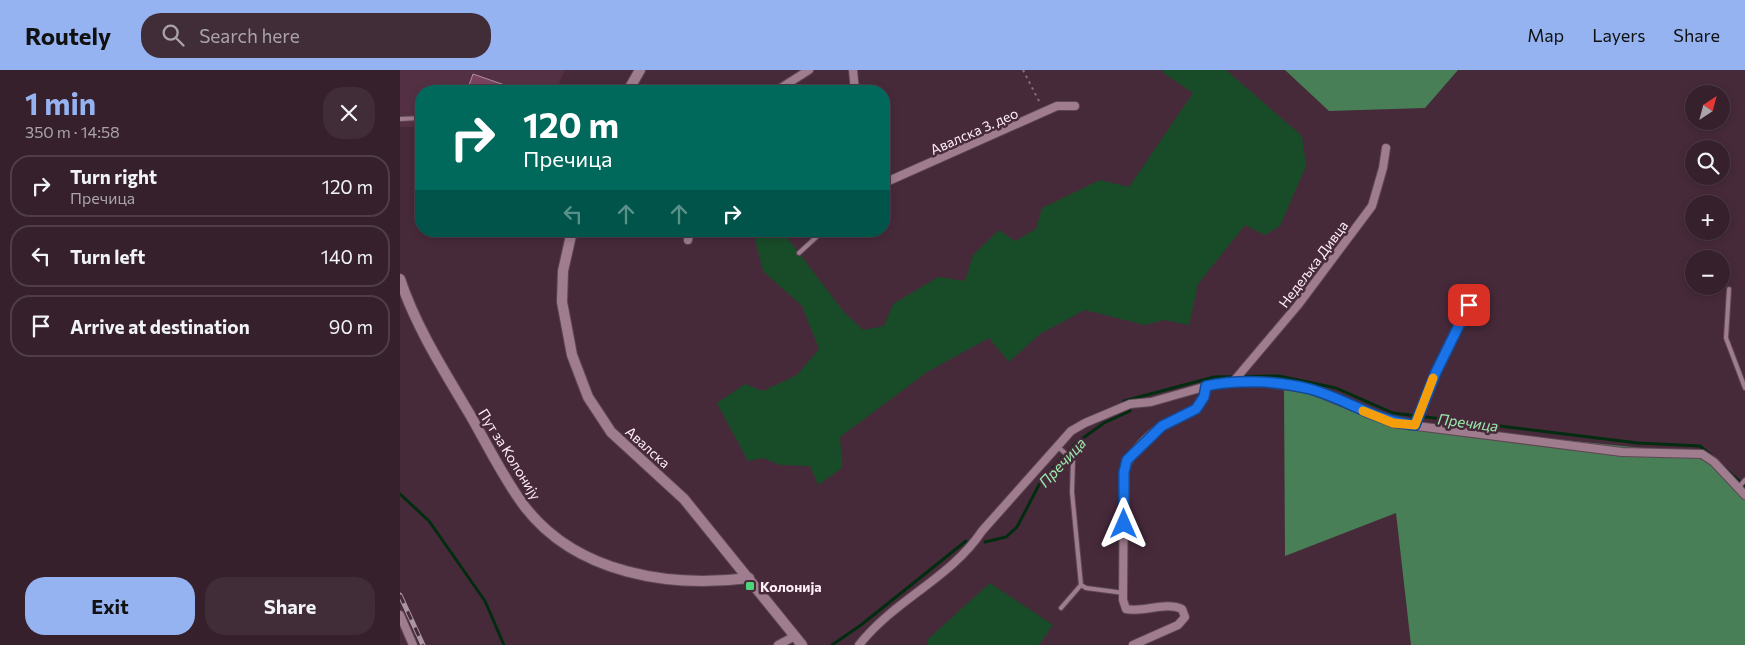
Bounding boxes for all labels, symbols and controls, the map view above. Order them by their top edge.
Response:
search box [141,13,491,58]
text: Routely [25,21,111,50]
icon: search [159,21,187,49]
text: Search here [199,24,300,47]
text: Map [1527,24,1564,46]
text: Layers [1592,24,1645,46]
text: Share [1673,24,1720,46]
text: 1 min [25,84,96,121]
north arrow [1685,85,1730,130]
map controls [1685,85,1730,295]
button: close [323,87,375,139]
text: 120 m [523,102,619,145]
street label: Авалска 3. део [927,104,1021,158]
icon: right [440,105,505,170]
text: 350 m · 14:58 [25,122,120,141]
button: search [1685,140,1730,185]
text: Пречица [523,145,612,172]
text: Turn right [70,165,157,188]
icon: right [27,172,55,200]
text: 120 m [322,175,373,198]
text: Пречица [70,188,135,207]
button: + [1685,195,1730,240]
icon: left [559,200,587,228]
icon: ahead [612,200,640,228]
icon: ahead [665,200,693,228]
icon: right [718,200,746,228]
street label: Недељка Дивца [1275,217,1351,311]
icon: left [27,242,55,270]
text: Turn left [70,245,145,268]
text: 140 m [321,245,373,268]
button: − [1685,250,1730,295]
pin [1448,284,1490,326]
icon: arrive [1455,291,1483,319]
icon: arrive [27,312,55,340]
text: Arrive at destination [70,315,250,338]
text: 90 m [329,315,373,338]
street label: Пут за Колонију [475,405,545,503]
water label: Пречица [1437,409,1500,435]
street label: Авалска [622,423,674,471]
water label: Пречица [1035,433,1090,490]
position arrow [1097,497,1149,549]
button: Exit [25,577,195,635]
button: Share [205,577,375,635]
place label: Колонија [760,578,822,595]
marker: Колонија [744,580,756,592]

